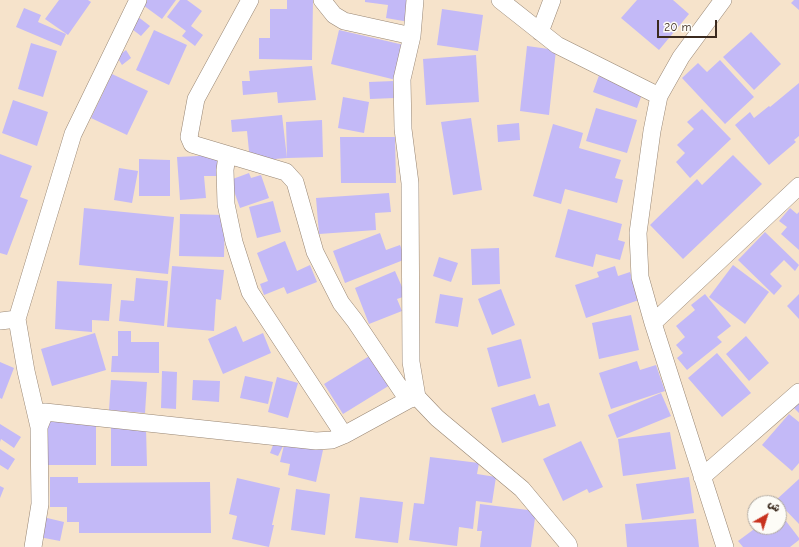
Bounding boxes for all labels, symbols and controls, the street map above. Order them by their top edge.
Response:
scale bar [659,12,719,38]
text: 20 m [664,20,692,34]
north arrow [747,495,787,535]
text: ش [765,497,783,515]

